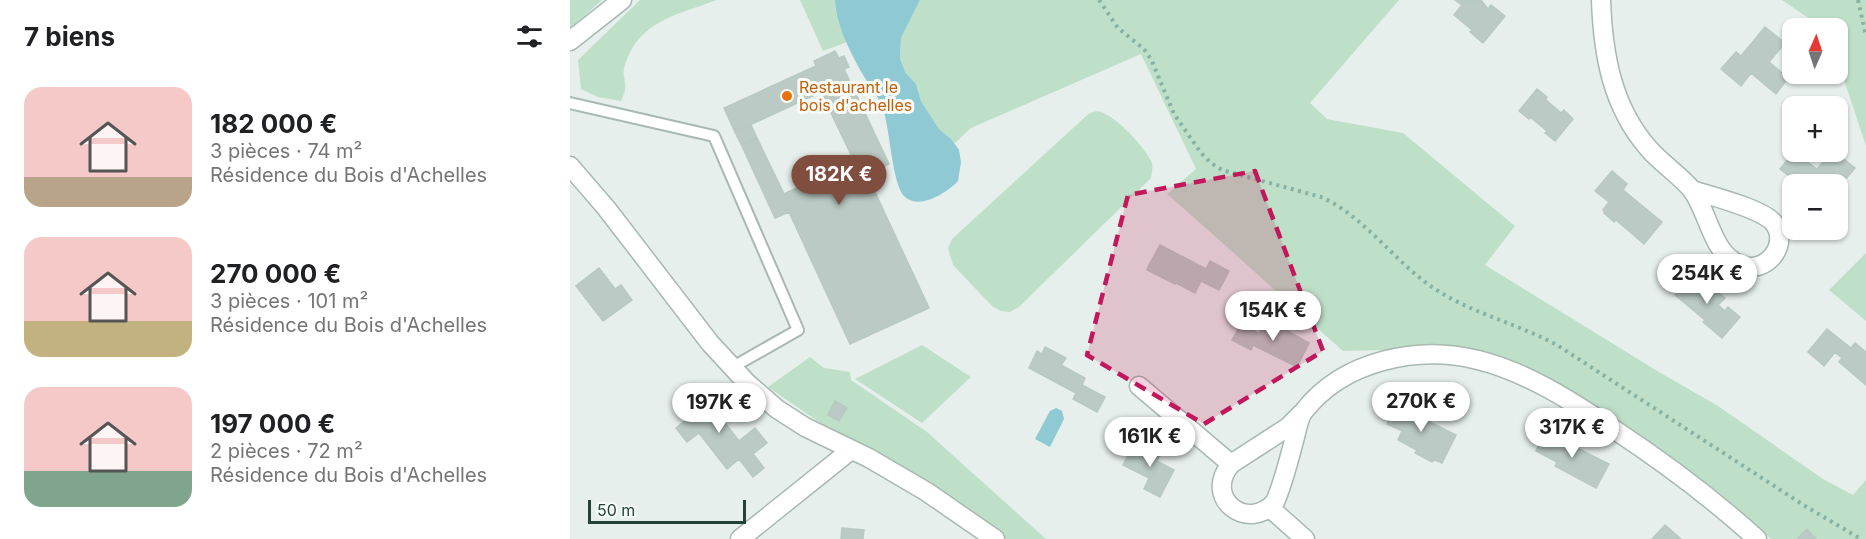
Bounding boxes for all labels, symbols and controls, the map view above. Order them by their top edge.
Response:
north arrow [1782,18,1848,84]
map controls [1782,18,1848,240]
icon: filters [513,20,546,53]
text: 7 biens [24,21,115,52]
place label: Restaurant le bois d'achelles [799,77,912,115]
marker: Restaurant le bois d'achelles [780,89,794,103]
button: + [1782,96,1848,162]
text: 182 000 € [210,108,337,139]
icon: home [72,111,144,183]
text: 3 pièces · 74 m² [210,139,362,163]
pin: 182K € [790,155,888,206]
text: 182K € [805,162,873,186]
text: Résidence du Bois d'Achelles [210,163,487,187]
button: − [1782,174,1848,240]
pin: 254K € [1658,254,1756,305]
text: 270 000 € [210,258,341,289]
icon: home [72,261,144,333]
text: 254K € [1671,261,1743,285]
text: 3 pièces · 101 m² [210,289,368,313]
pin: 154K € [1224,291,1322,342]
text: 154K € [1239,298,1307,322]
text: Résidence du Bois d'Achelles [210,313,487,337]
pin: 270K € [1372,382,1470,433]
pin: 197K € [670,383,768,434]
text: 270K € [1386,389,1456,413]
text: 197K € [686,390,752,414]
text: 197 000 € [210,408,335,439]
pin: 317K € [1523,408,1621,459]
icon: home [72,411,144,483]
text: 317K € [1539,415,1605,439]
pin: 161K € [1101,417,1199,468]
text: 161K € [1118,424,1182,448]
text: 2 pièces · 72 m² [210,439,363,463]
text: Résidence du Bois d'Achelles [210,463,487,487]
scale bar [588,497,746,524]
text: 50 m [597,500,635,520]

